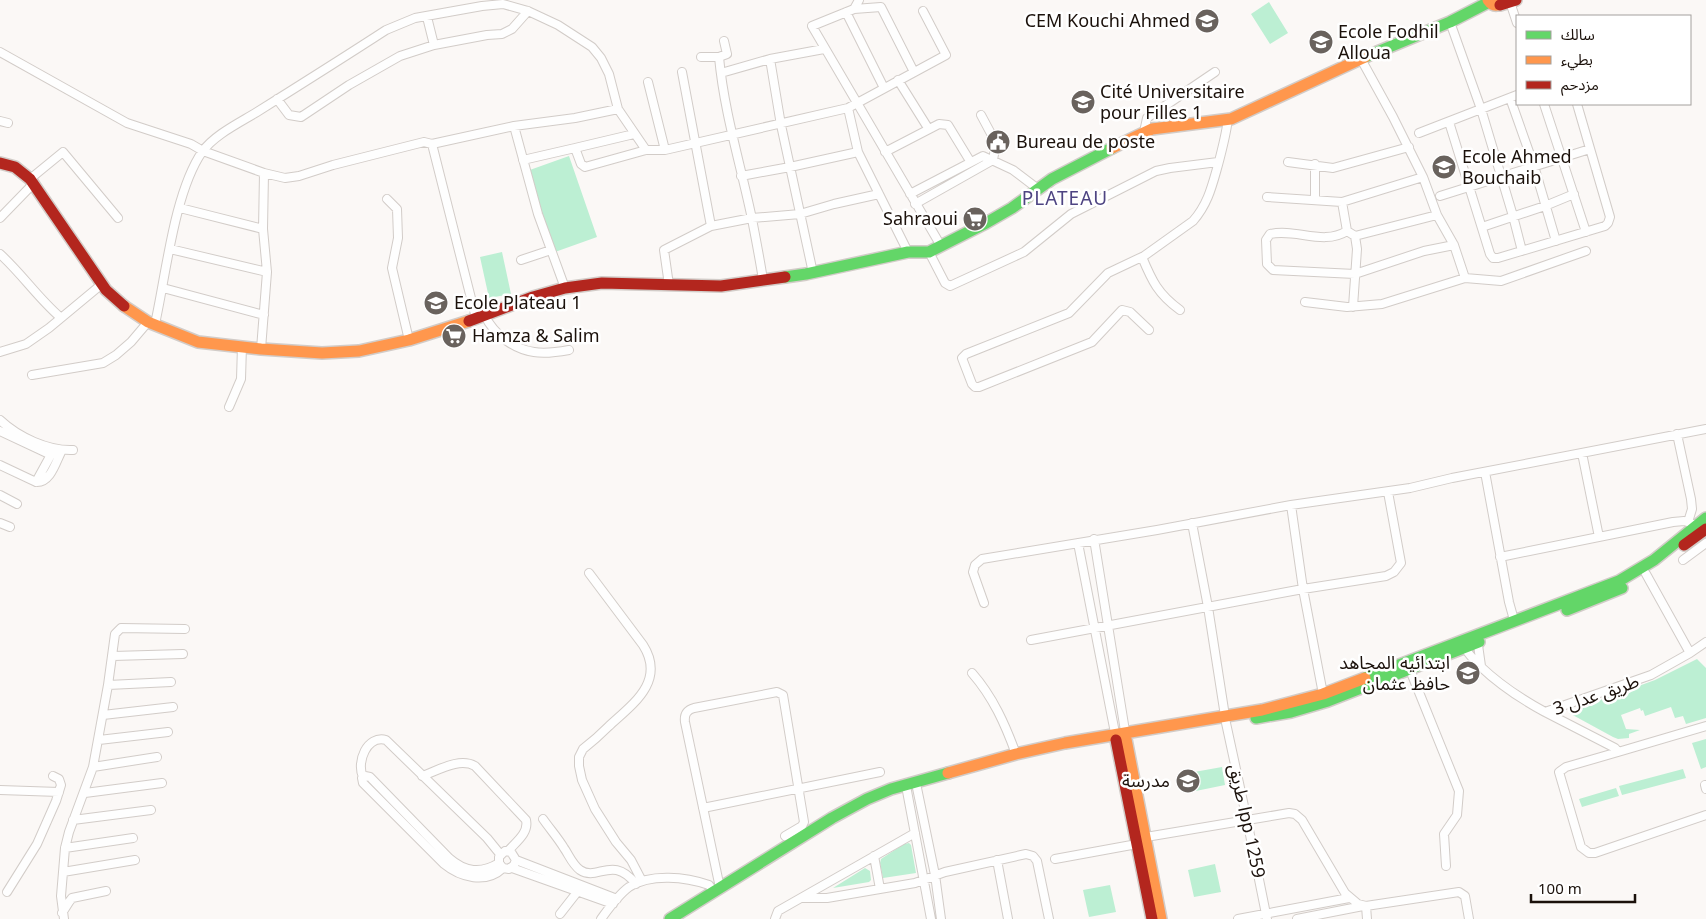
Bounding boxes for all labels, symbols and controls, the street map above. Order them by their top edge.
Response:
place label: CEM Kouchi Ahmed [1025,8,1190,32]
school or university icon: CEM Kouchi Ahmed [1194,8,1220,34]
legend [1516,15,1691,105]
place label: Ecole Fodhil Alloua [1338,19,1439,64]
text: سالك [1561,24,1595,44]
school or university icon: Ecole Fodhil Alloua [1308,29,1334,55]
text: بطيء [1561,49,1593,71]
text: مزدحم [1561,74,1599,96]
place label: Cité Universitaire pour Filles 1 [1100,79,1245,124]
school or university icon: Cité Universitaire pour Filles 1 [1070,89,1096,115]
public building icon: Bureau de poste [985,129,1011,155]
place label: Bureau de poste [1016,129,1155,153]
place label: Ecole Ahmed Bouchaib [1462,144,1572,189]
school or university icon: Ecole Ahmed Bouchaib [1431,154,1457,180]
district label: PLATEAU [1022,185,1108,211]
place label: Sahraoui [883,206,958,230]
supermarket icon: Sahraoui [962,206,988,232]
school or university icon: Ecole Plateau 1 [423,290,449,316]
place label: Ecole Plateau 1 [454,290,582,314]
supermarket icon: Hamza & Salim [441,323,467,349]
place label: Hamza & Salim [472,323,599,347]
place label: ابتدائيه المجاهد حافظ عثمان [1339,650,1450,695]
school or university icon: ابتدائيه المجاهد حافظ عثمان [1455,660,1481,686]
street label: طريق عدل 3 [1549,668,1642,720]
street label: طريق lpp 1259 [1224,762,1272,880]
place label: مدرسة [1122,768,1170,792]
school or university icon: مدرسة [1175,768,1201,794]
scale bar [1531,872,1635,904]
text: 100 m [1538,878,1582,898]

